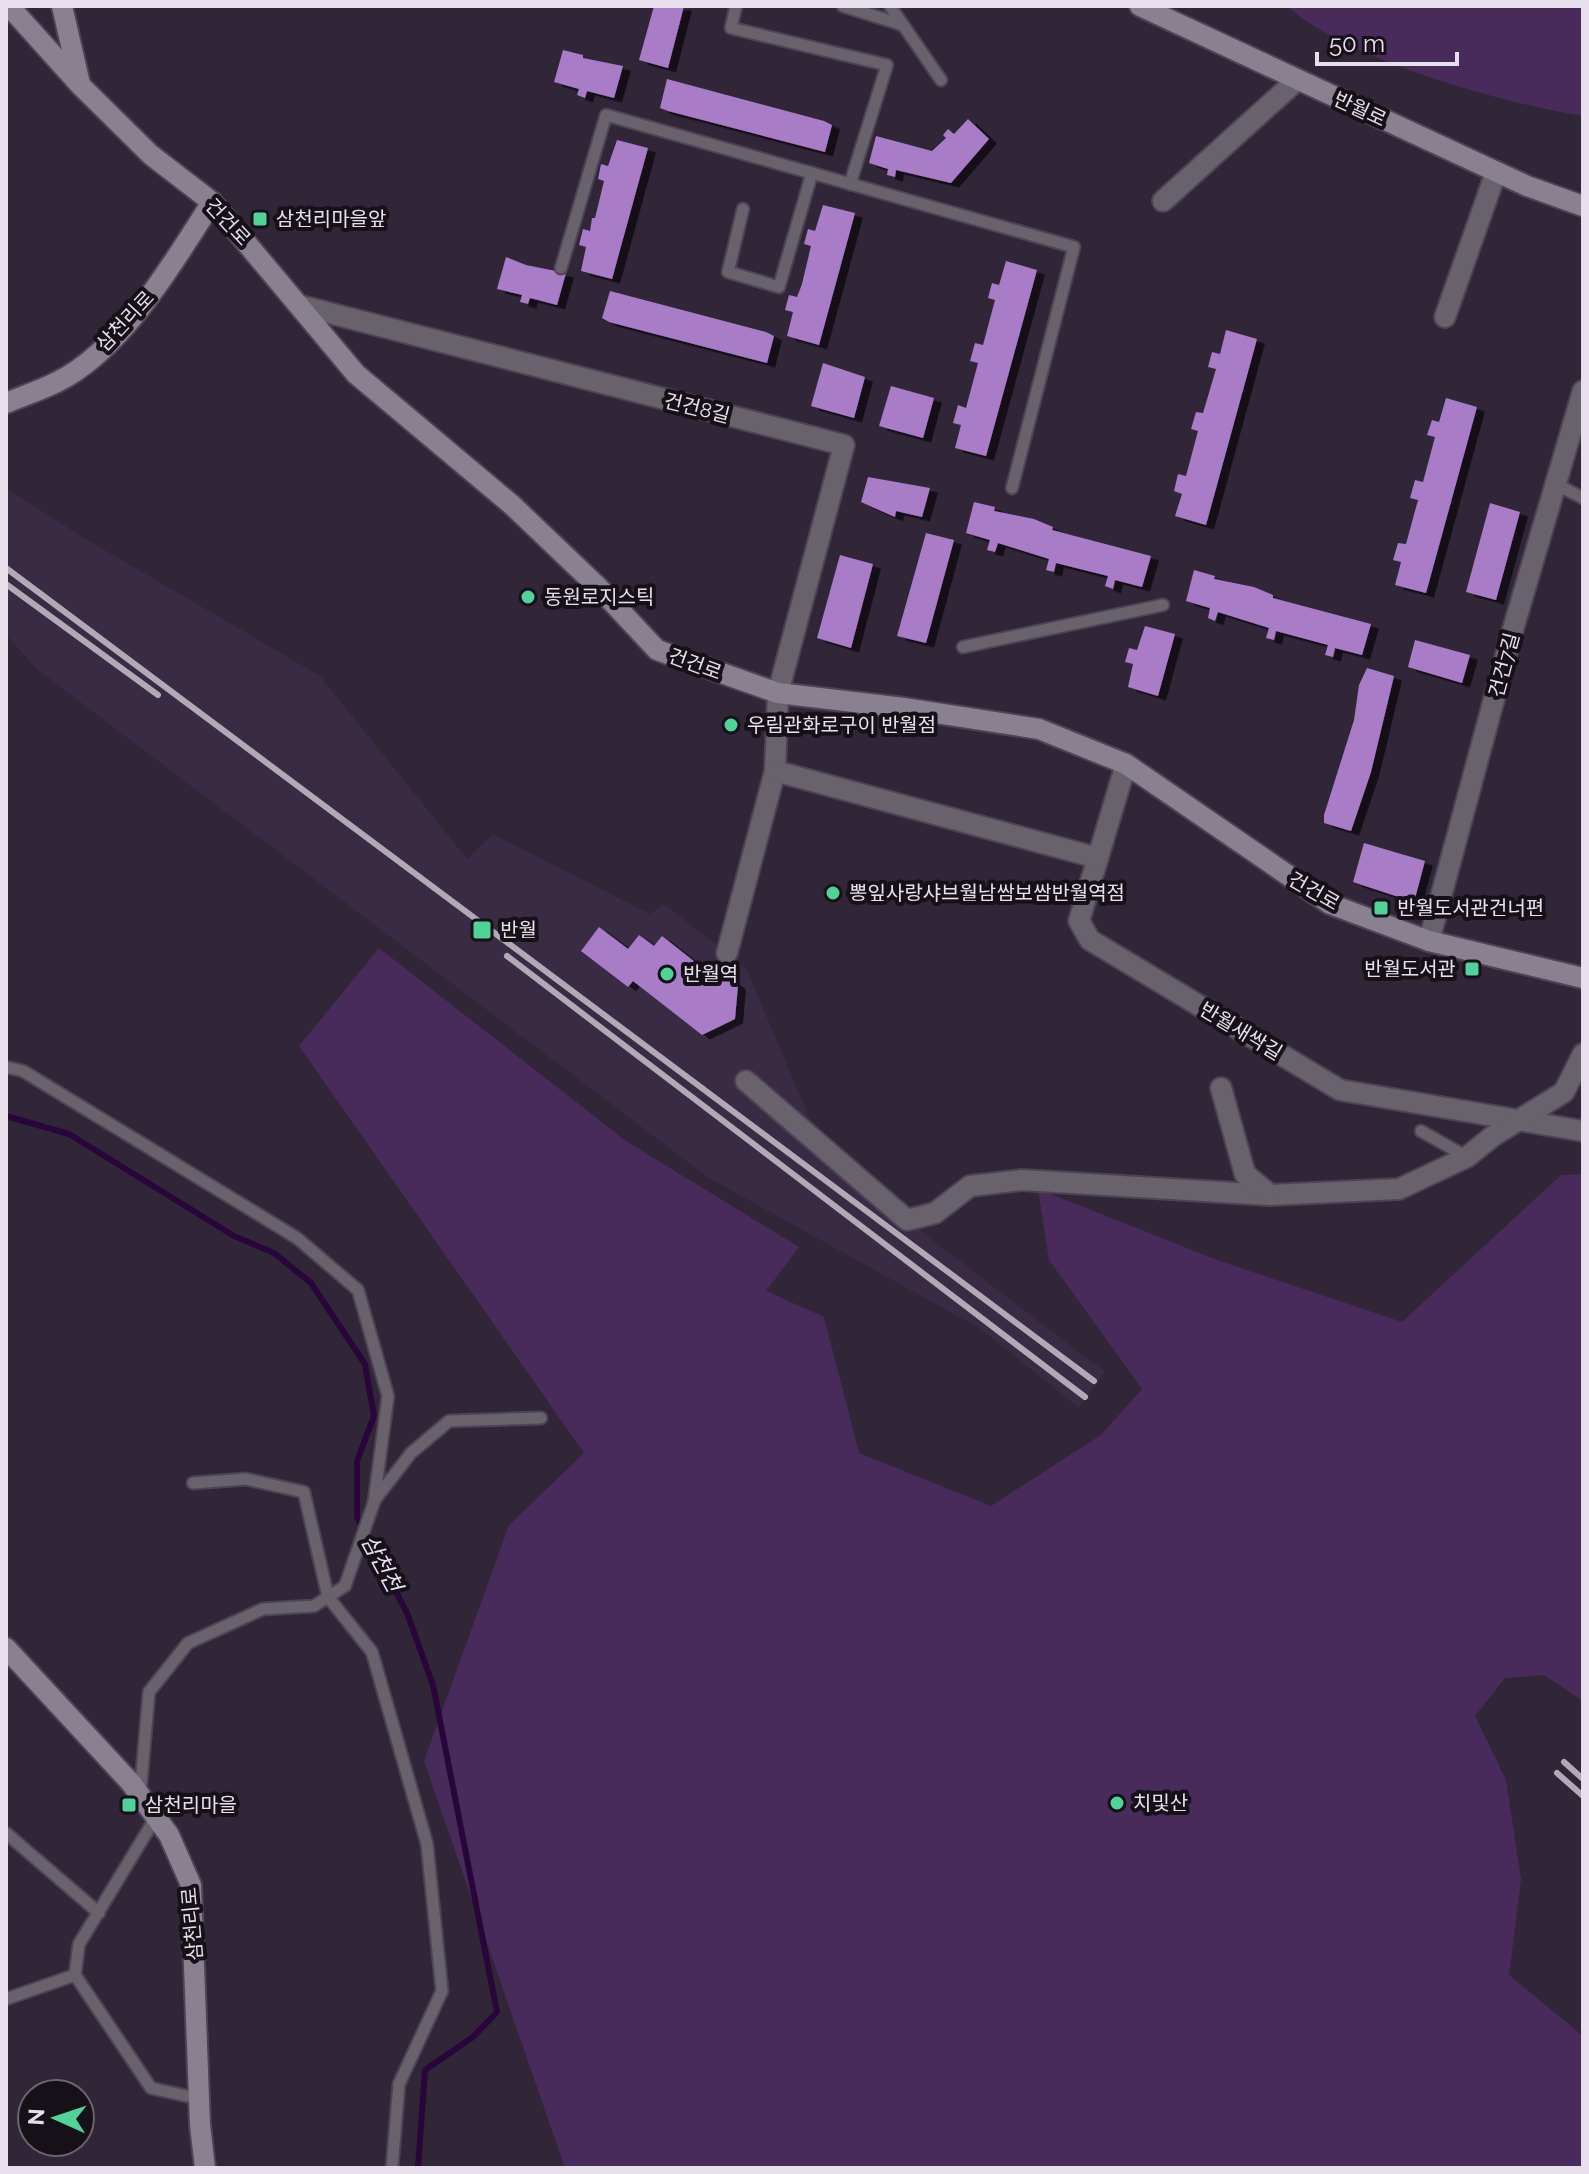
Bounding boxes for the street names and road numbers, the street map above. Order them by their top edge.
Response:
street label: 반월로 [1330,86,1390,132]
street label: 건건로 [200,194,256,250]
street label: 삼천리로 [91,286,159,356]
street label: 건건8길 [662,388,732,428]
street label: 건건7길 [1484,630,1524,700]
street label: 건건로 [665,643,725,685]
street label: 건건로 [1284,867,1344,915]
street label: 반월새싹길 [1195,997,1287,1065]
street label: 삼천리로 [177,1886,207,1962]

